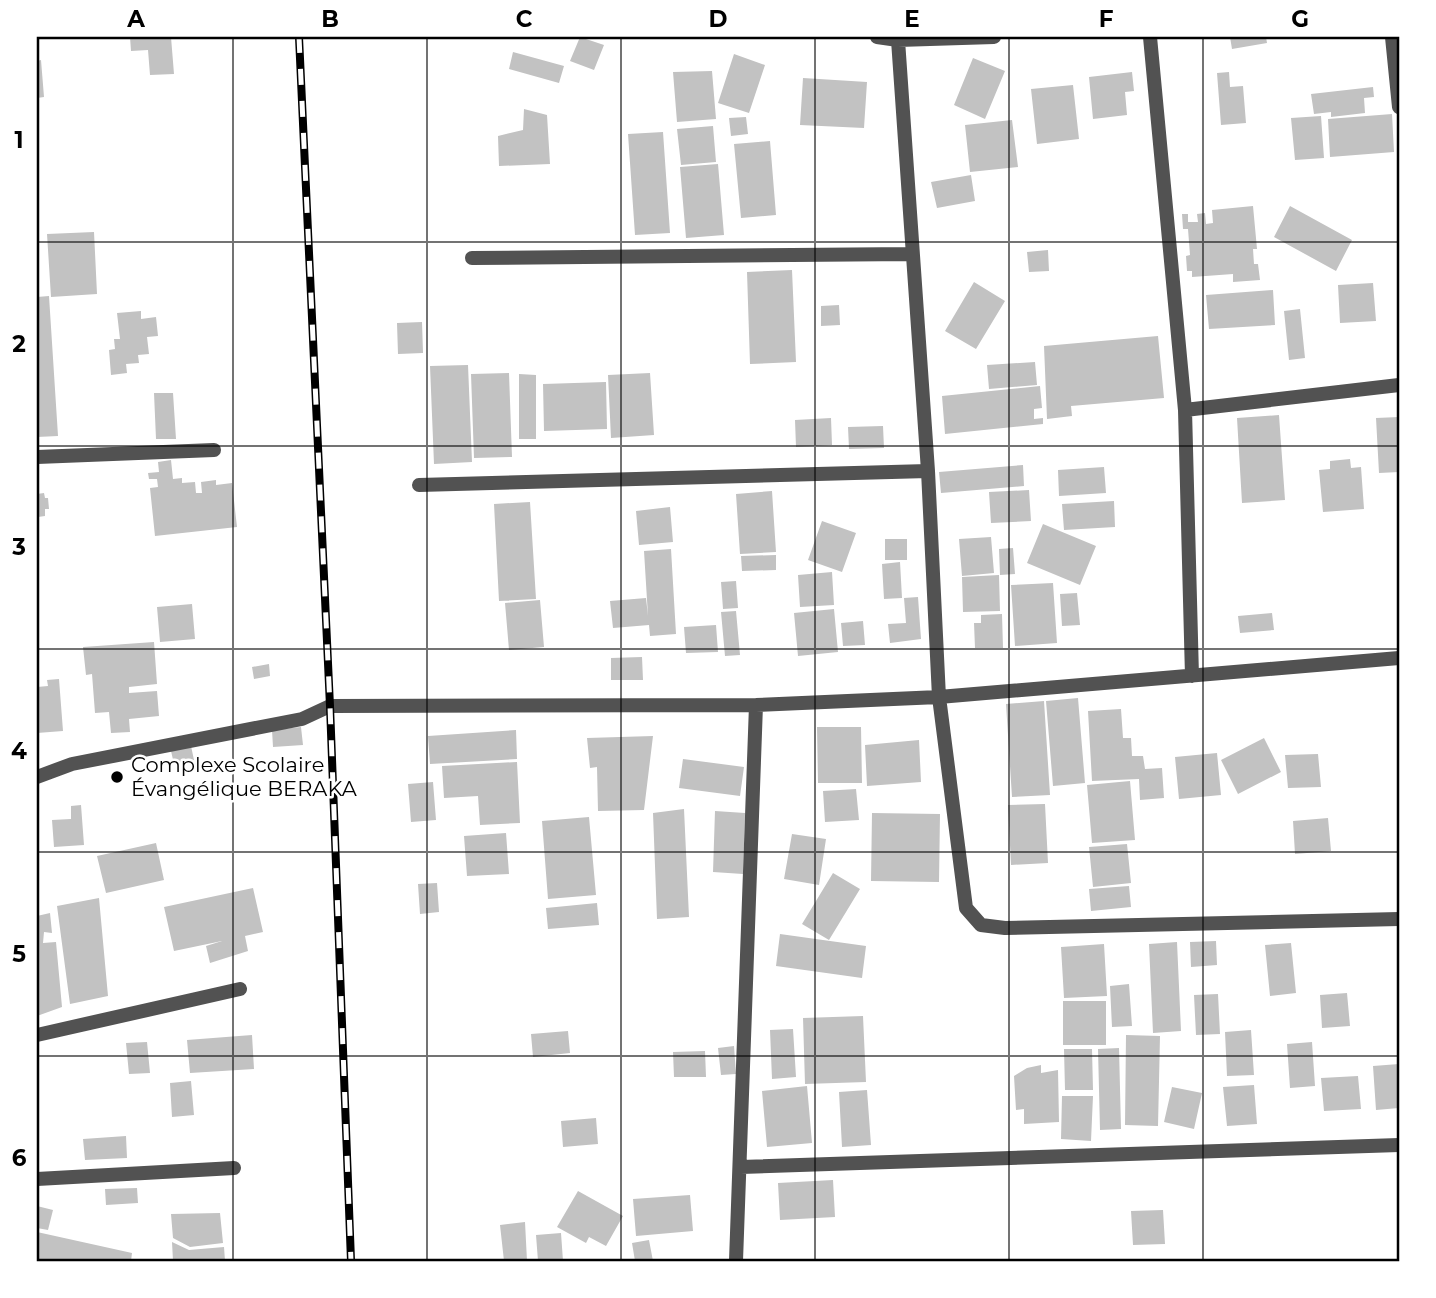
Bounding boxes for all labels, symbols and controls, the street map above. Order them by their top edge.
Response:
text: A [126,5,145,33]
text: B [321,5,339,33]
text: C [516,5,533,33]
text: D [709,5,728,33]
text: E [904,5,920,33]
text: F [1099,5,1114,33]
text: G [1291,5,1309,33]
text: 1 [14,126,24,154]
text: 2 [12,330,26,358]
text: 3 [11,533,26,561]
text: 4 [11,737,27,765]
place label: Complexe Scolaire Évangélique BERAKA [131,752,358,801]
marker: Complexe Scolaire Évangélique BERAKA [109,769,125,785]
text: 5 [12,940,26,968]
text: 6 [12,1144,27,1172]

